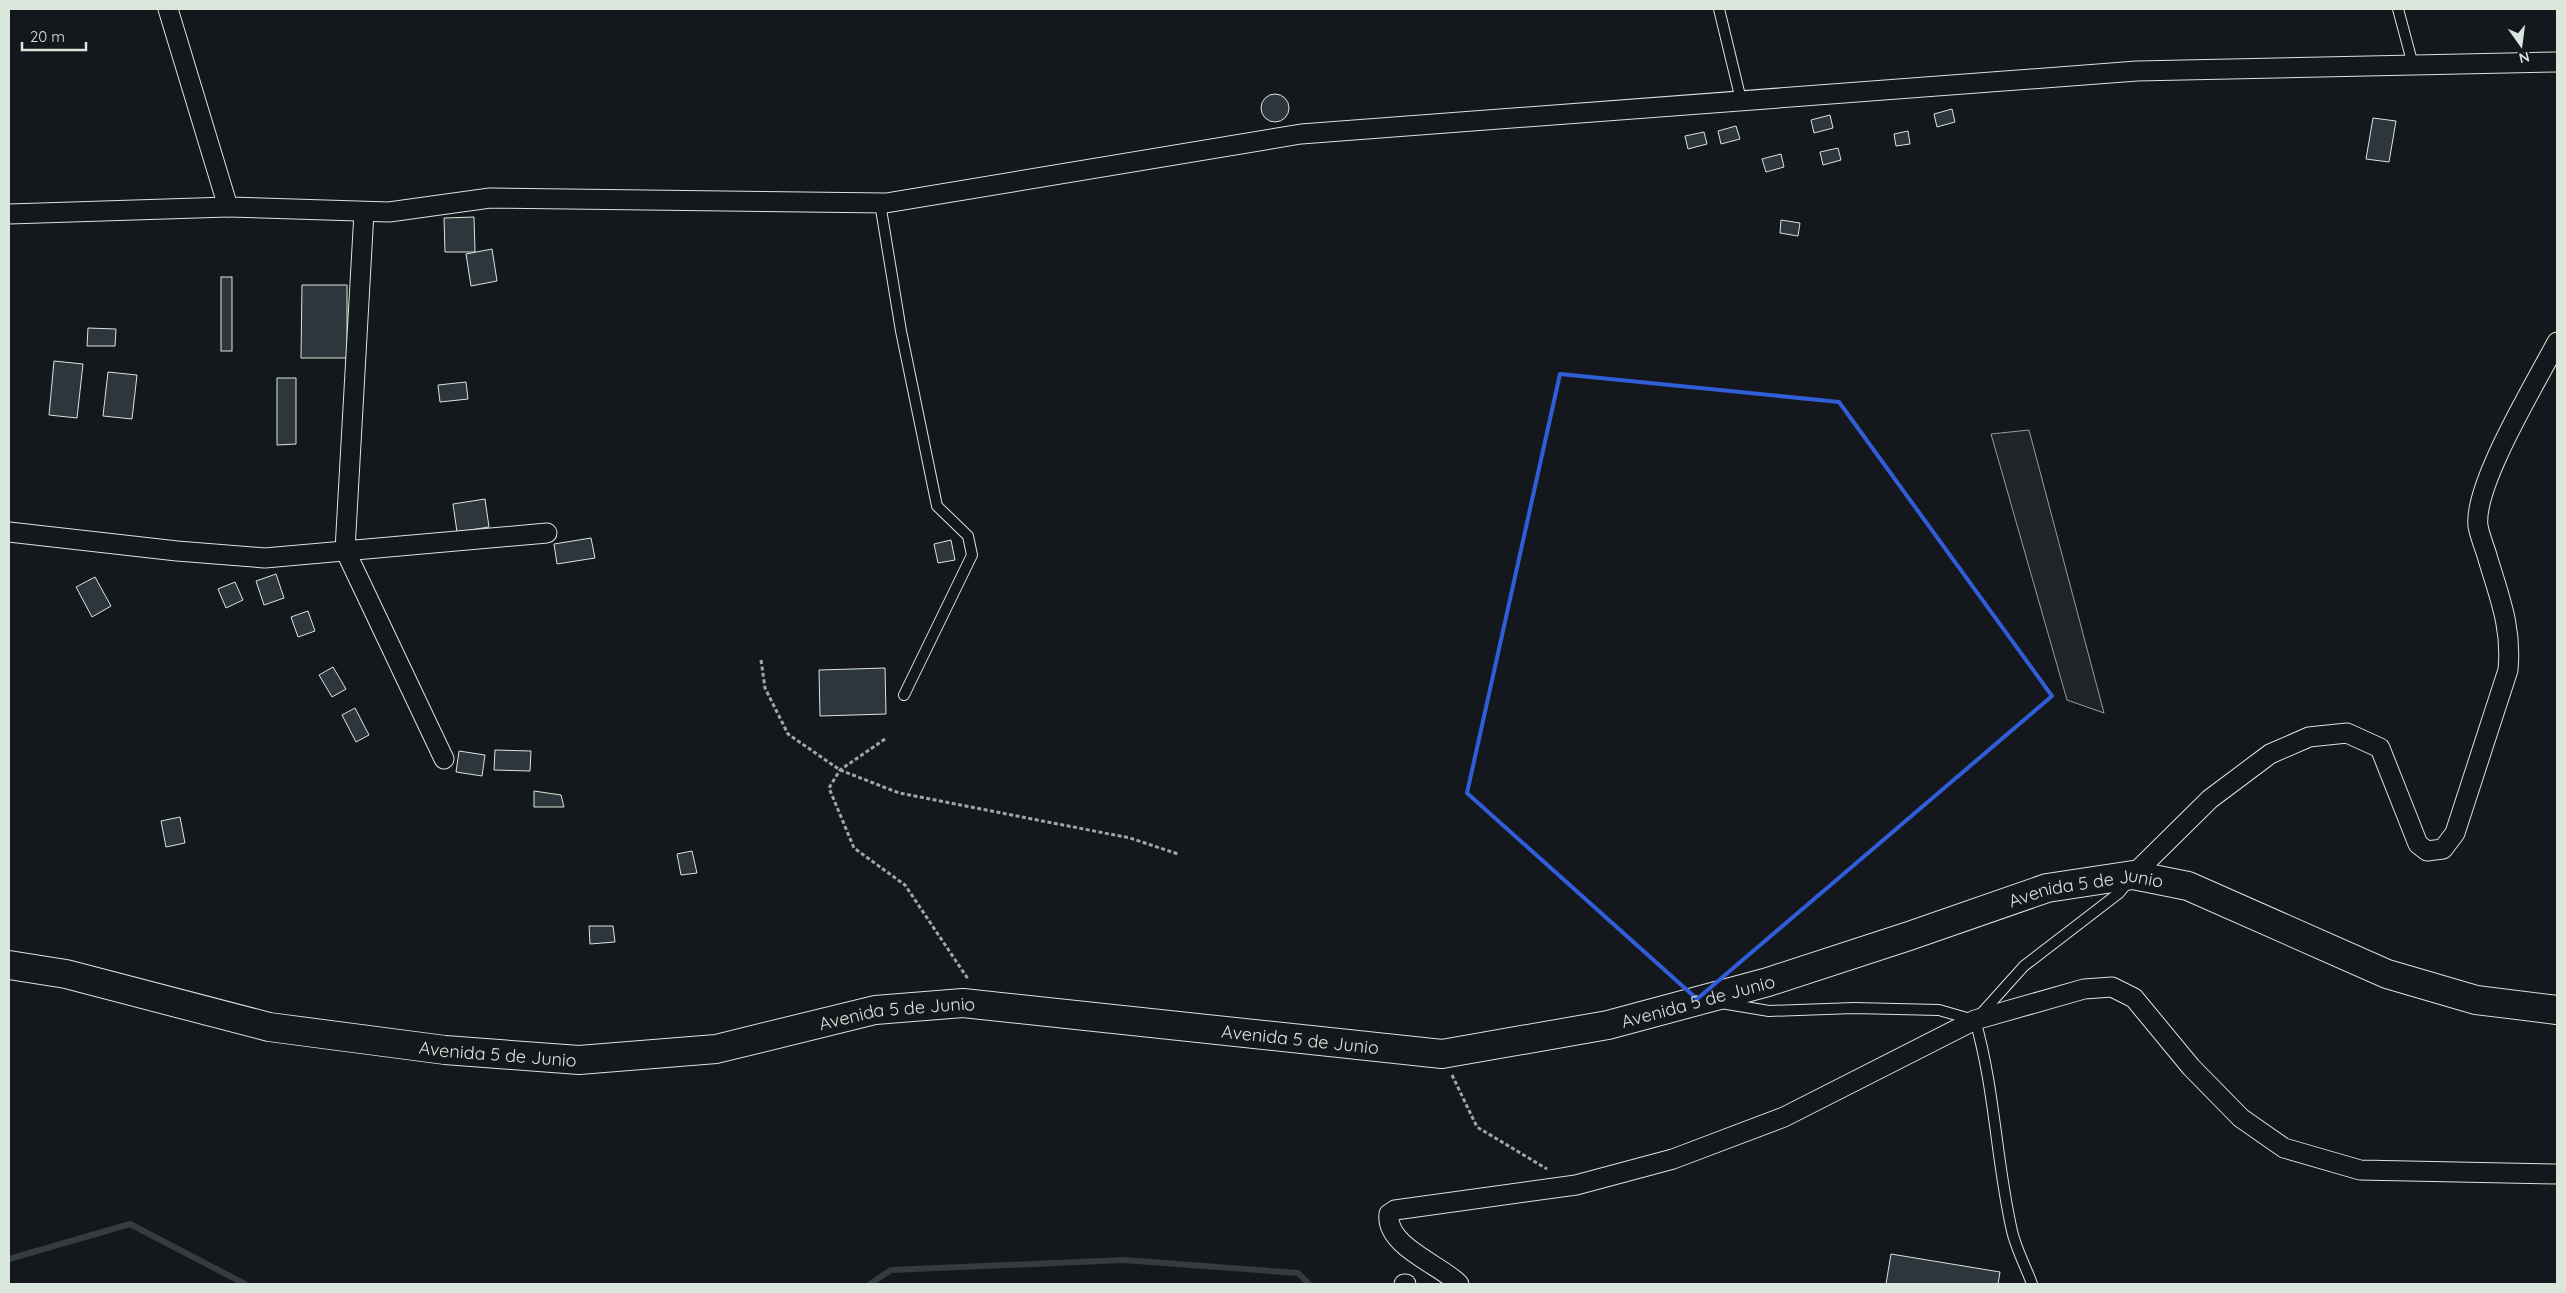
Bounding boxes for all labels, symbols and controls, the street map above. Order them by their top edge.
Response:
scale bar [22,20,86,52]
north arrow [2496,20,2546,70]
text: 20 m [30,27,65,46]
text: N [2517,48,2531,68]
street label: Avenida 5 de Junio [2005,863,2166,912]
street label: Avenida 5 de Junio [1618,969,1778,1033]
street label: Avenida 5 de Junio [816,991,976,1035]
street label: Avenida 5 de Junio [1220,1019,1380,1059]
street label: Avenida 5 de Junio [418,1035,578,1071]

